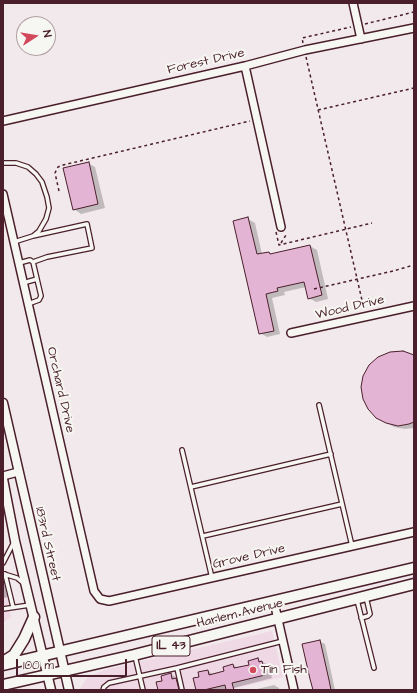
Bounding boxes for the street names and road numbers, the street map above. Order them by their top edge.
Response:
street label: Forest Drive [166,46,246,78]
street label: Wood Drive [314,293,386,323]
street label: Orchard Drive [43,346,77,434]
street label: 183rd Street [31,505,63,583]
street label: Grove Drive [211,541,287,573]
street label: Harlem Avenue [195,596,285,632]
road number: IL 43 [152,636,190,656]

